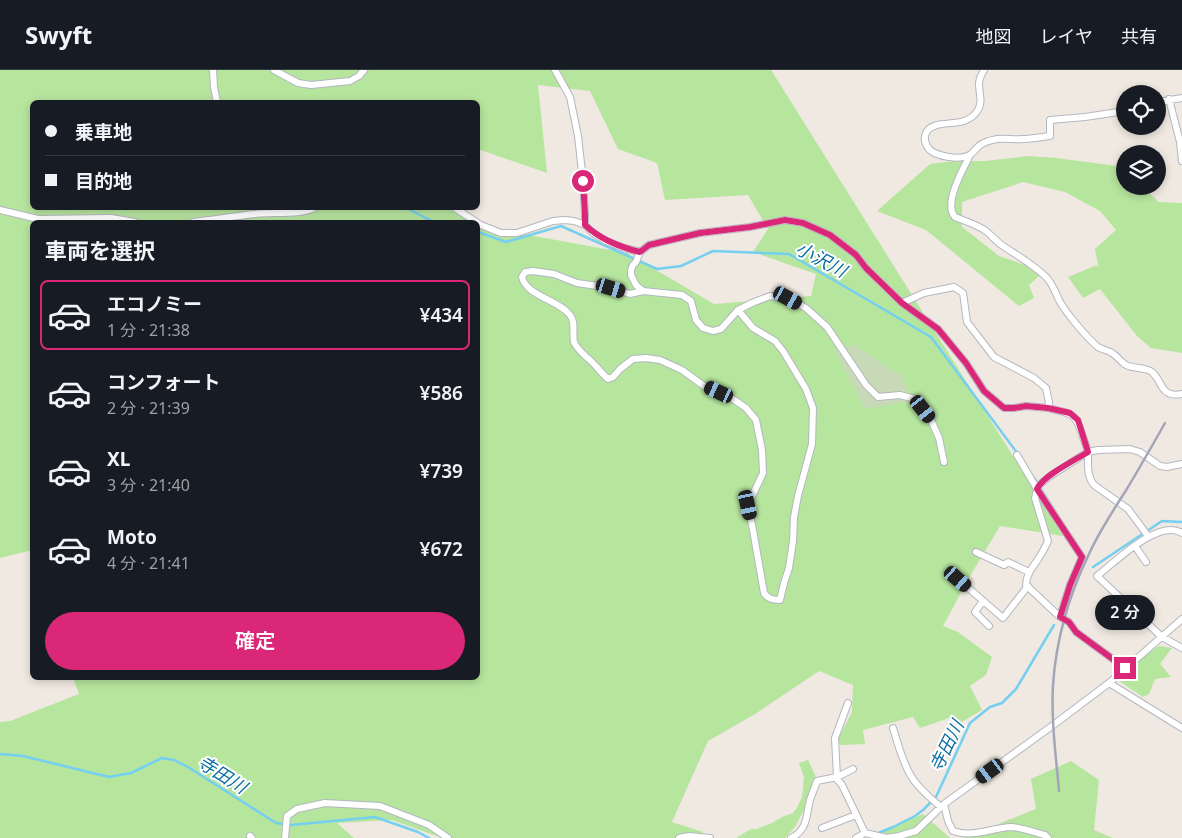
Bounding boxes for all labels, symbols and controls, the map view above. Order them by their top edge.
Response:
text: Swyft [25,18,92,51]
text: 地図 [976,24,1012,48]
text: レイヤ [1040,24,1093,48]
text: 共有 [1121,24,1157,48]
map controls [1116,85,1166,195]
button: locate [1116,85,1166,135]
text: 乗車地 [75,119,132,145]
button: layers [1116,145,1166,195]
text: 目的地 [75,168,132,194]
route start [572,170,594,192]
text: 車両を選択 [45,235,155,265]
water label: 小沢川 [792,236,853,283]
car [594,276,627,300]
car [771,284,804,312]
text: エコノミー [107,291,202,317]
icon: car [47,293,92,338]
text: ¥434 [420,302,463,328]
text: 1 分 · 21:38 [107,319,190,341]
text: コンフォート [107,369,220,395]
icon: car [47,371,92,416]
car [702,379,735,405]
text: ¥586 [420,380,463,406]
car [907,393,938,425]
text: 2 分 · 21:39 [107,397,190,419]
text: XL [107,446,130,472]
icon: car [47,449,92,494]
text: ¥739 [420,458,463,484]
text: 3 分 · 21:40 [107,474,190,496]
car [737,489,758,521]
text: Moto [107,524,157,550]
icon: car [47,527,92,572]
text: ¥672 [420,536,463,562]
text: 4 分 · 21:41 [107,552,190,574]
car [941,563,974,595]
callout: 2 分 [1095,596,1155,630]
text: 2 分 [1110,601,1140,623]
button: 確定 [45,612,465,670]
route end [1114,657,1136,679]
water label: 寺田川 [923,714,970,775]
water label: 寺田川 [193,750,253,800]
car [973,756,1006,786]

